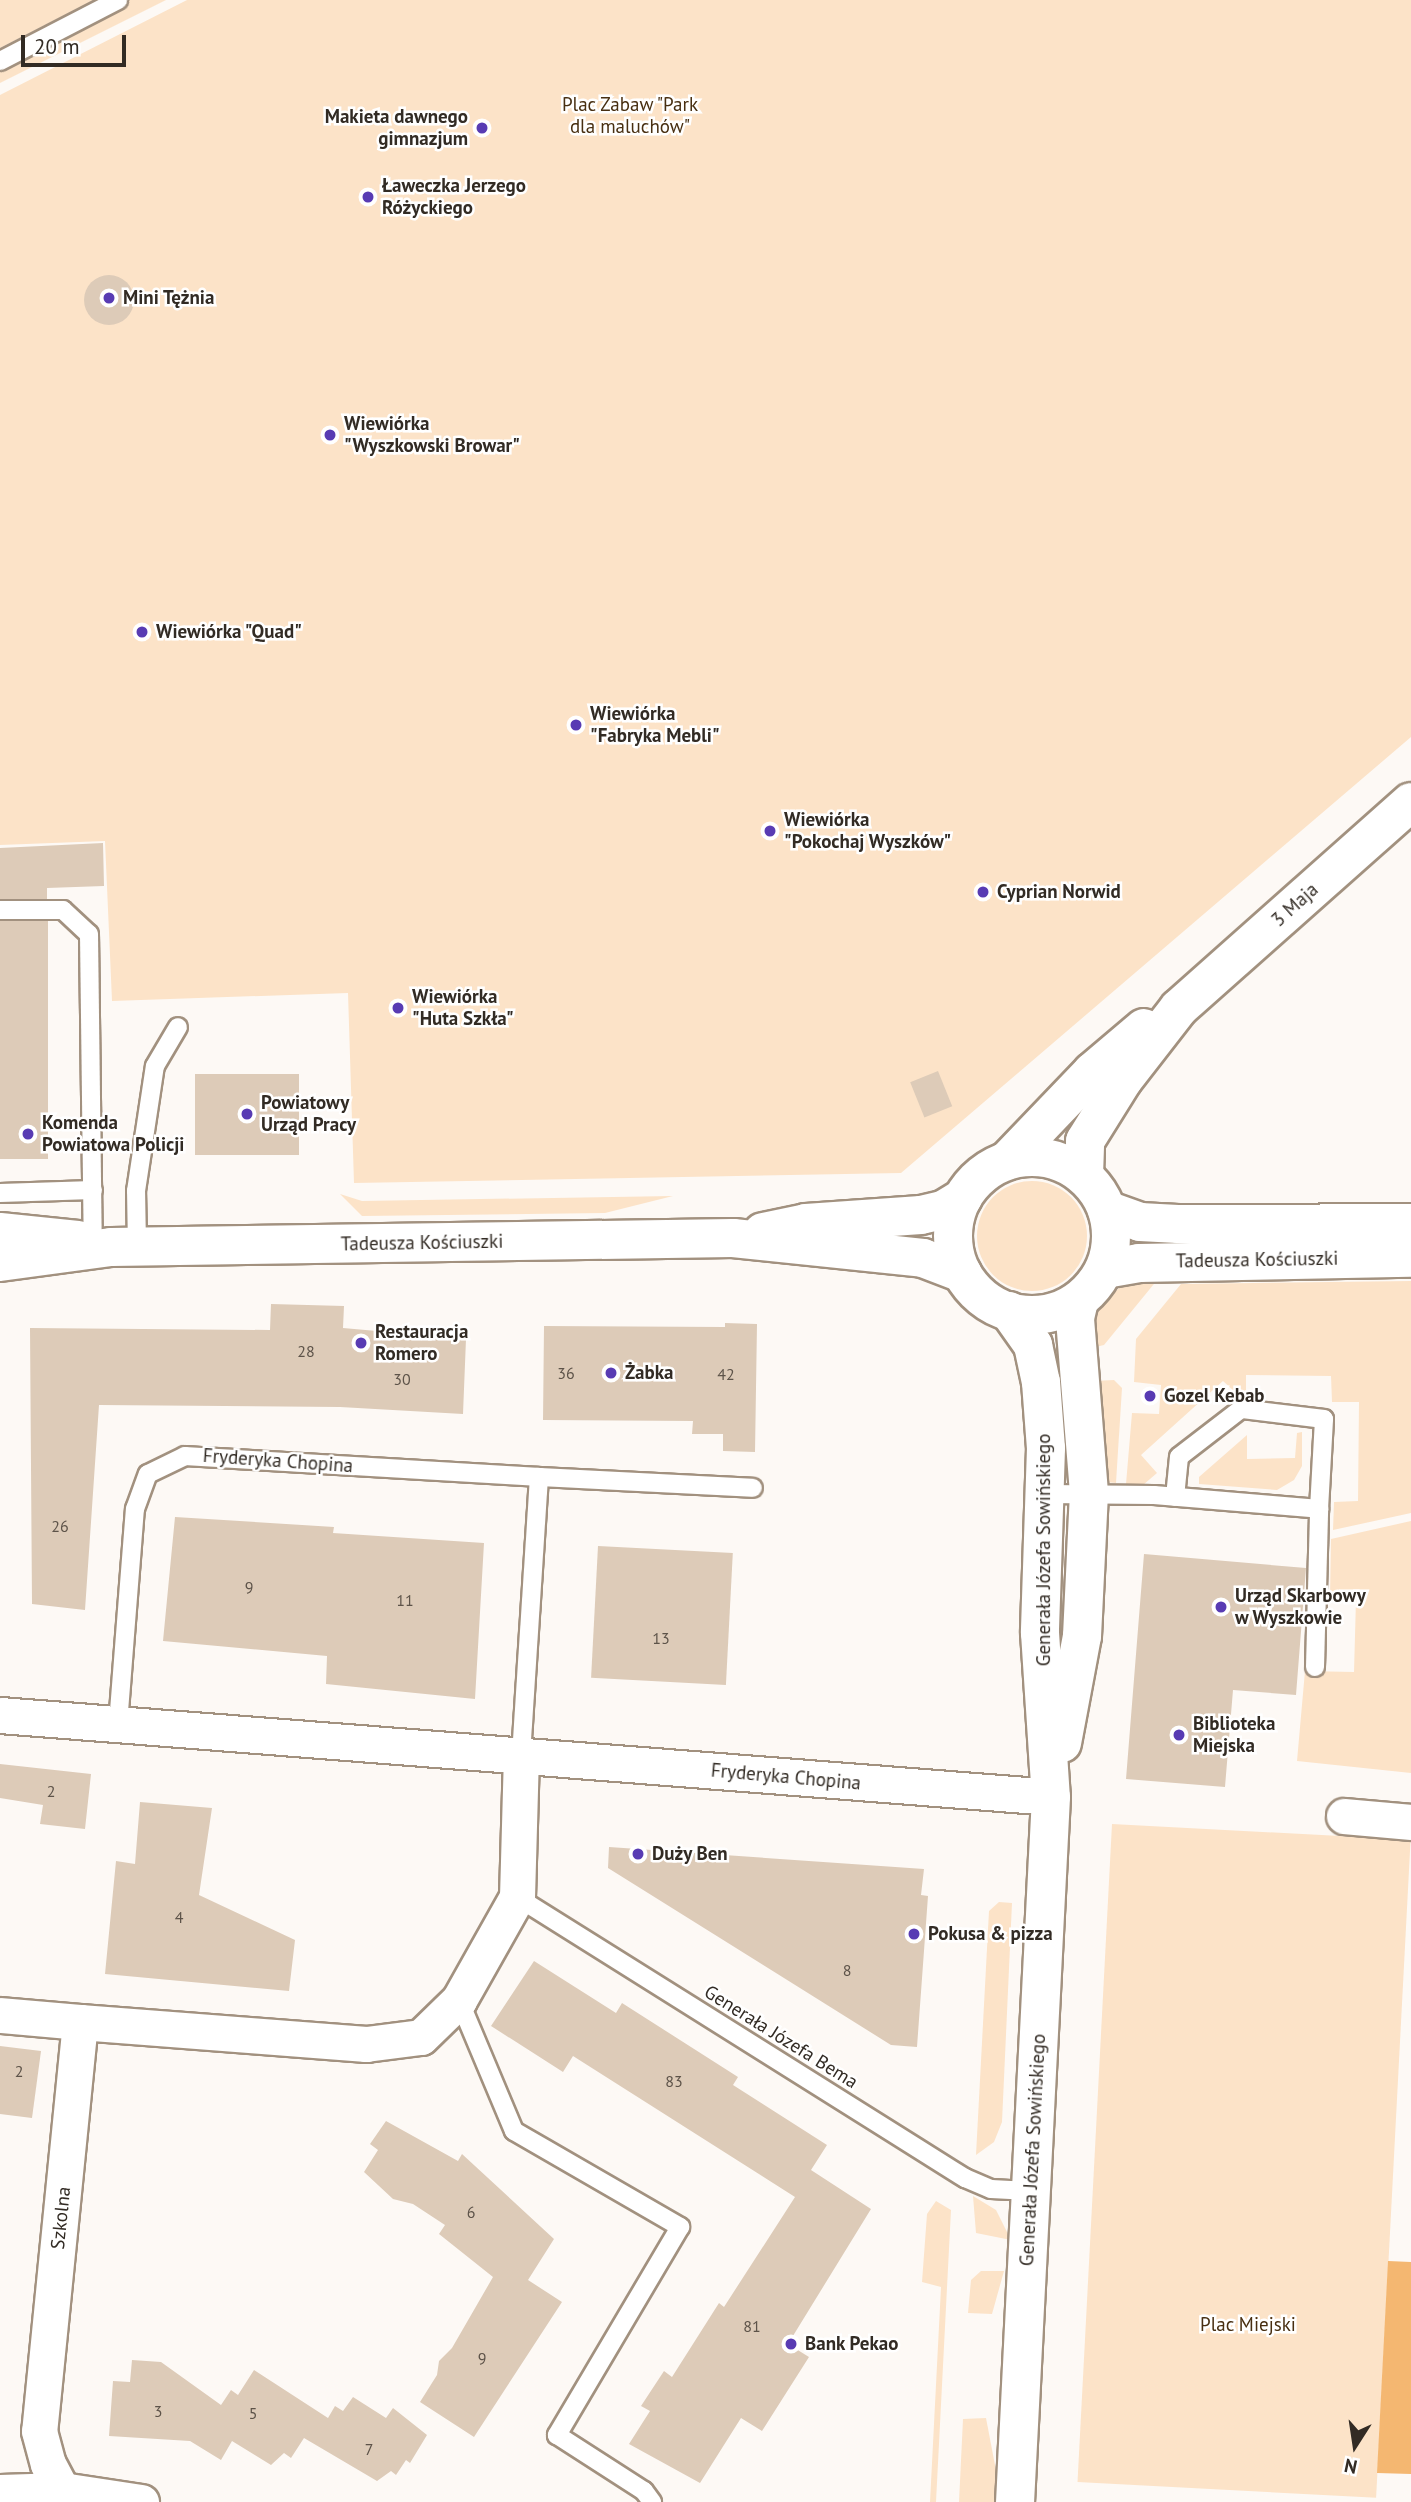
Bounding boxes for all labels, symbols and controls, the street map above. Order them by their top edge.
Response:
scale bar [24,21,130,65]
text: 20 m [34,33,80,60]
park label: Plac Zabaw "Park dla maluchów" [561,94,699,138]
place label: Makieta dawnego gimnazjum [325,106,468,150]
marker: Makieta dawnego gimnazjum [474,120,490,136]
place label: Ławeczka Jerzego Różyckiego [382,175,526,219]
marker: Ławeczka Jerzego Różyckiego [360,189,376,205]
place label: Mini Tężnia [123,287,215,309]
marker: Mini Tężnia [101,290,117,306]
place label: Wiewiórka "Wyszkowski Browar" [344,413,520,457]
marker: Wiewiórka "Wyszkowski Browar" [322,427,338,443]
place label: Wiewiórka "Quad" [156,621,303,643]
marker: Wiewiórka "Quad" [134,624,150,640]
place label: Wiewiórka "Fabryka Mebli" [590,703,720,747]
marker: Wiewiórka "Fabryka Mebli" [568,717,584,733]
place label: Wiewiórka "Pokochaj Wyszków" [784,809,952,853]
marker: Wiewiórka "Pokochaj Wyszków" [762,823,778,839]
street label: 3 Maja [1267,878,1323,932]
place label: Cyprian Norwid [997,881,1121,903]
marker: Cyprian Norwid [975,884,991,900]
place label: Wiewiórka "Huta Szkła" [412,986,514,1030]
marker: Wiewiórka "Huta Szkła" [390,1000,406,1016]
place label: Powiatowy Urząd Pracy [261,1092,356,1136]
marker: Powiatowy Urząd Pracy [239,1106,255,1122]
place label: Komenda Powiatowa Policji [42,1112,184,1156]
marker: Komenda Powiatowa Policji [20,1126,36,1142]
street label: Tadeusza Kościuszki [341,1230,503,1256]
street label: Tadeusza Kościuszki [1176,1247,1338,1273]
place label: Restauracja Romero [375,1321,468,1365]
marker: Restauracja Romero [353,1335,369,1351]
house number: 28 [297,1341,315,1361]
place label: Żabka [625,1362,673,1384]
house number: 36 [557,1363,575,1383]
house number: 42 [717,1364,735,1384]
marker: Żabka [603,1365,619,1381]
house number: 30 [393,1369,411,1389]
place label: Gozel Kebab [1164,1385,1265,1407]
marker: Gozel Kebab [1142,1388,1158,1404]
street label: Generała Józefa Sowińskiego [1033,1434,1055,1666]
street label: Fryderyka Chopina [202,1444,354,1478]
house number: 26 [51,1516,69,1536]
house number: 9 [245,1577,253,1597]
place label: Urząd Skarbowy w Wyszkowie [1235,1585,1366,1629]
house number: 11 [396,1590,414,1610]
marker: Urząd Skarbowy w Wyszkowie [1213,1599,1229,1615]
house number: 13 [652,1628,670,1648]
place label: Biblioteka Miejska [1193,1713,1275,1757]
marker: Biblioteka Miejska [1171,1727,1187,1743]
street label: Fryderyka Chopina [710,1759,862,1795]
house number: 2 [47,1781,55,1801]
place label: Duży Ben [652,1843,728,1865]
marker: Duży Ben [630,1846,646,1862]
house number: 4 [175,1907,183,1927]
place label: Pokusa & pizza [928,1923,1053,1945]
marker: Pokusa & pizza [906,1926,922,1942]
house number: 8 [843,1960,851,1980]
street label: Generała Józefa Bema [700,1981,862,2093]
street label: Generała Józefa Sowińskiego [1016,2033,1050,2267]
house number: 2 [15,2061,23,2081]
house number: 83 [665,2071,683,2091]
street label: Szkolna [46,2185,76,2251]
house number: 6 [467,2202,475,2222]
park label: Plac Miejski [1200,2314,1296,2336]
house number: 81 [743,2316,761,2336]
place label: Bank Pekao [805,2333,899,2355]
marker: Bank Pekao [783,2336,799,2352]
house number: 9 [478,2348,486,2368]
house number: 3 [154,2401,162,2421]
house number: 5 [249,2403,257,2423]
north arrow [1320,2411,1390,2481]
house number: 7 [365,2439,373,2459]
text: N [1342,2454,1359,2480]

